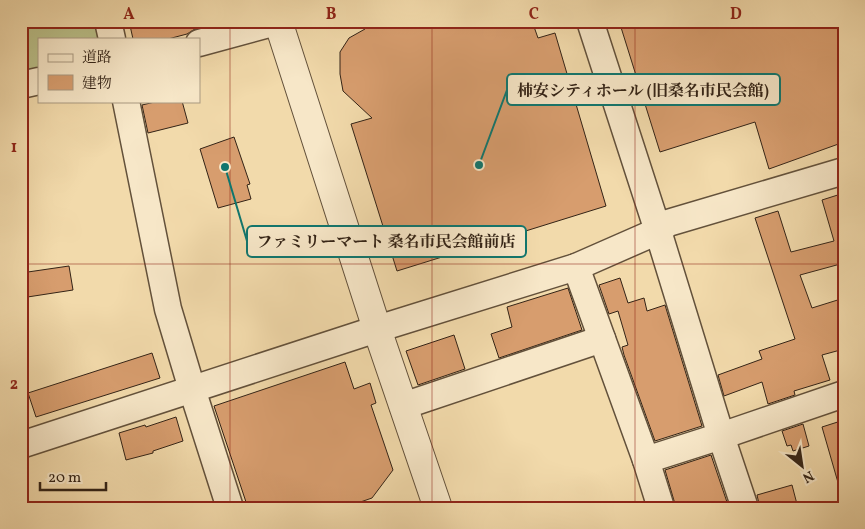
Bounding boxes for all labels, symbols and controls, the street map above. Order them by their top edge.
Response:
text: A [123,4,135,26]
text: B [326,4,337,26]
text: C [529,4,539,26]
text: D [730,4,742,26]
legend [38,38,200,102]
text: 道路 [82,48,112,69]
text: 建物 [82,74,112,95]
callout: 柿安シティホール (旧桑名市民会館) [507,74,780,105]
text: 柿安シティホール (旧桑名市民会館) [517,81,769,103]
text: 1 [11,137,17,159]
callout: ファミリーマート 桑名市民会館前店 [247,226,526,257]
text: ファミリーマート 桑名市民会館前店 [257,232,515,254]
text: 2 [10,374,18,396]
north arrow [778,442,828,492]
scale bar [40,459,106,491]
text: N [799,465,817,487]
text: 20 m [48,468,81,489]

